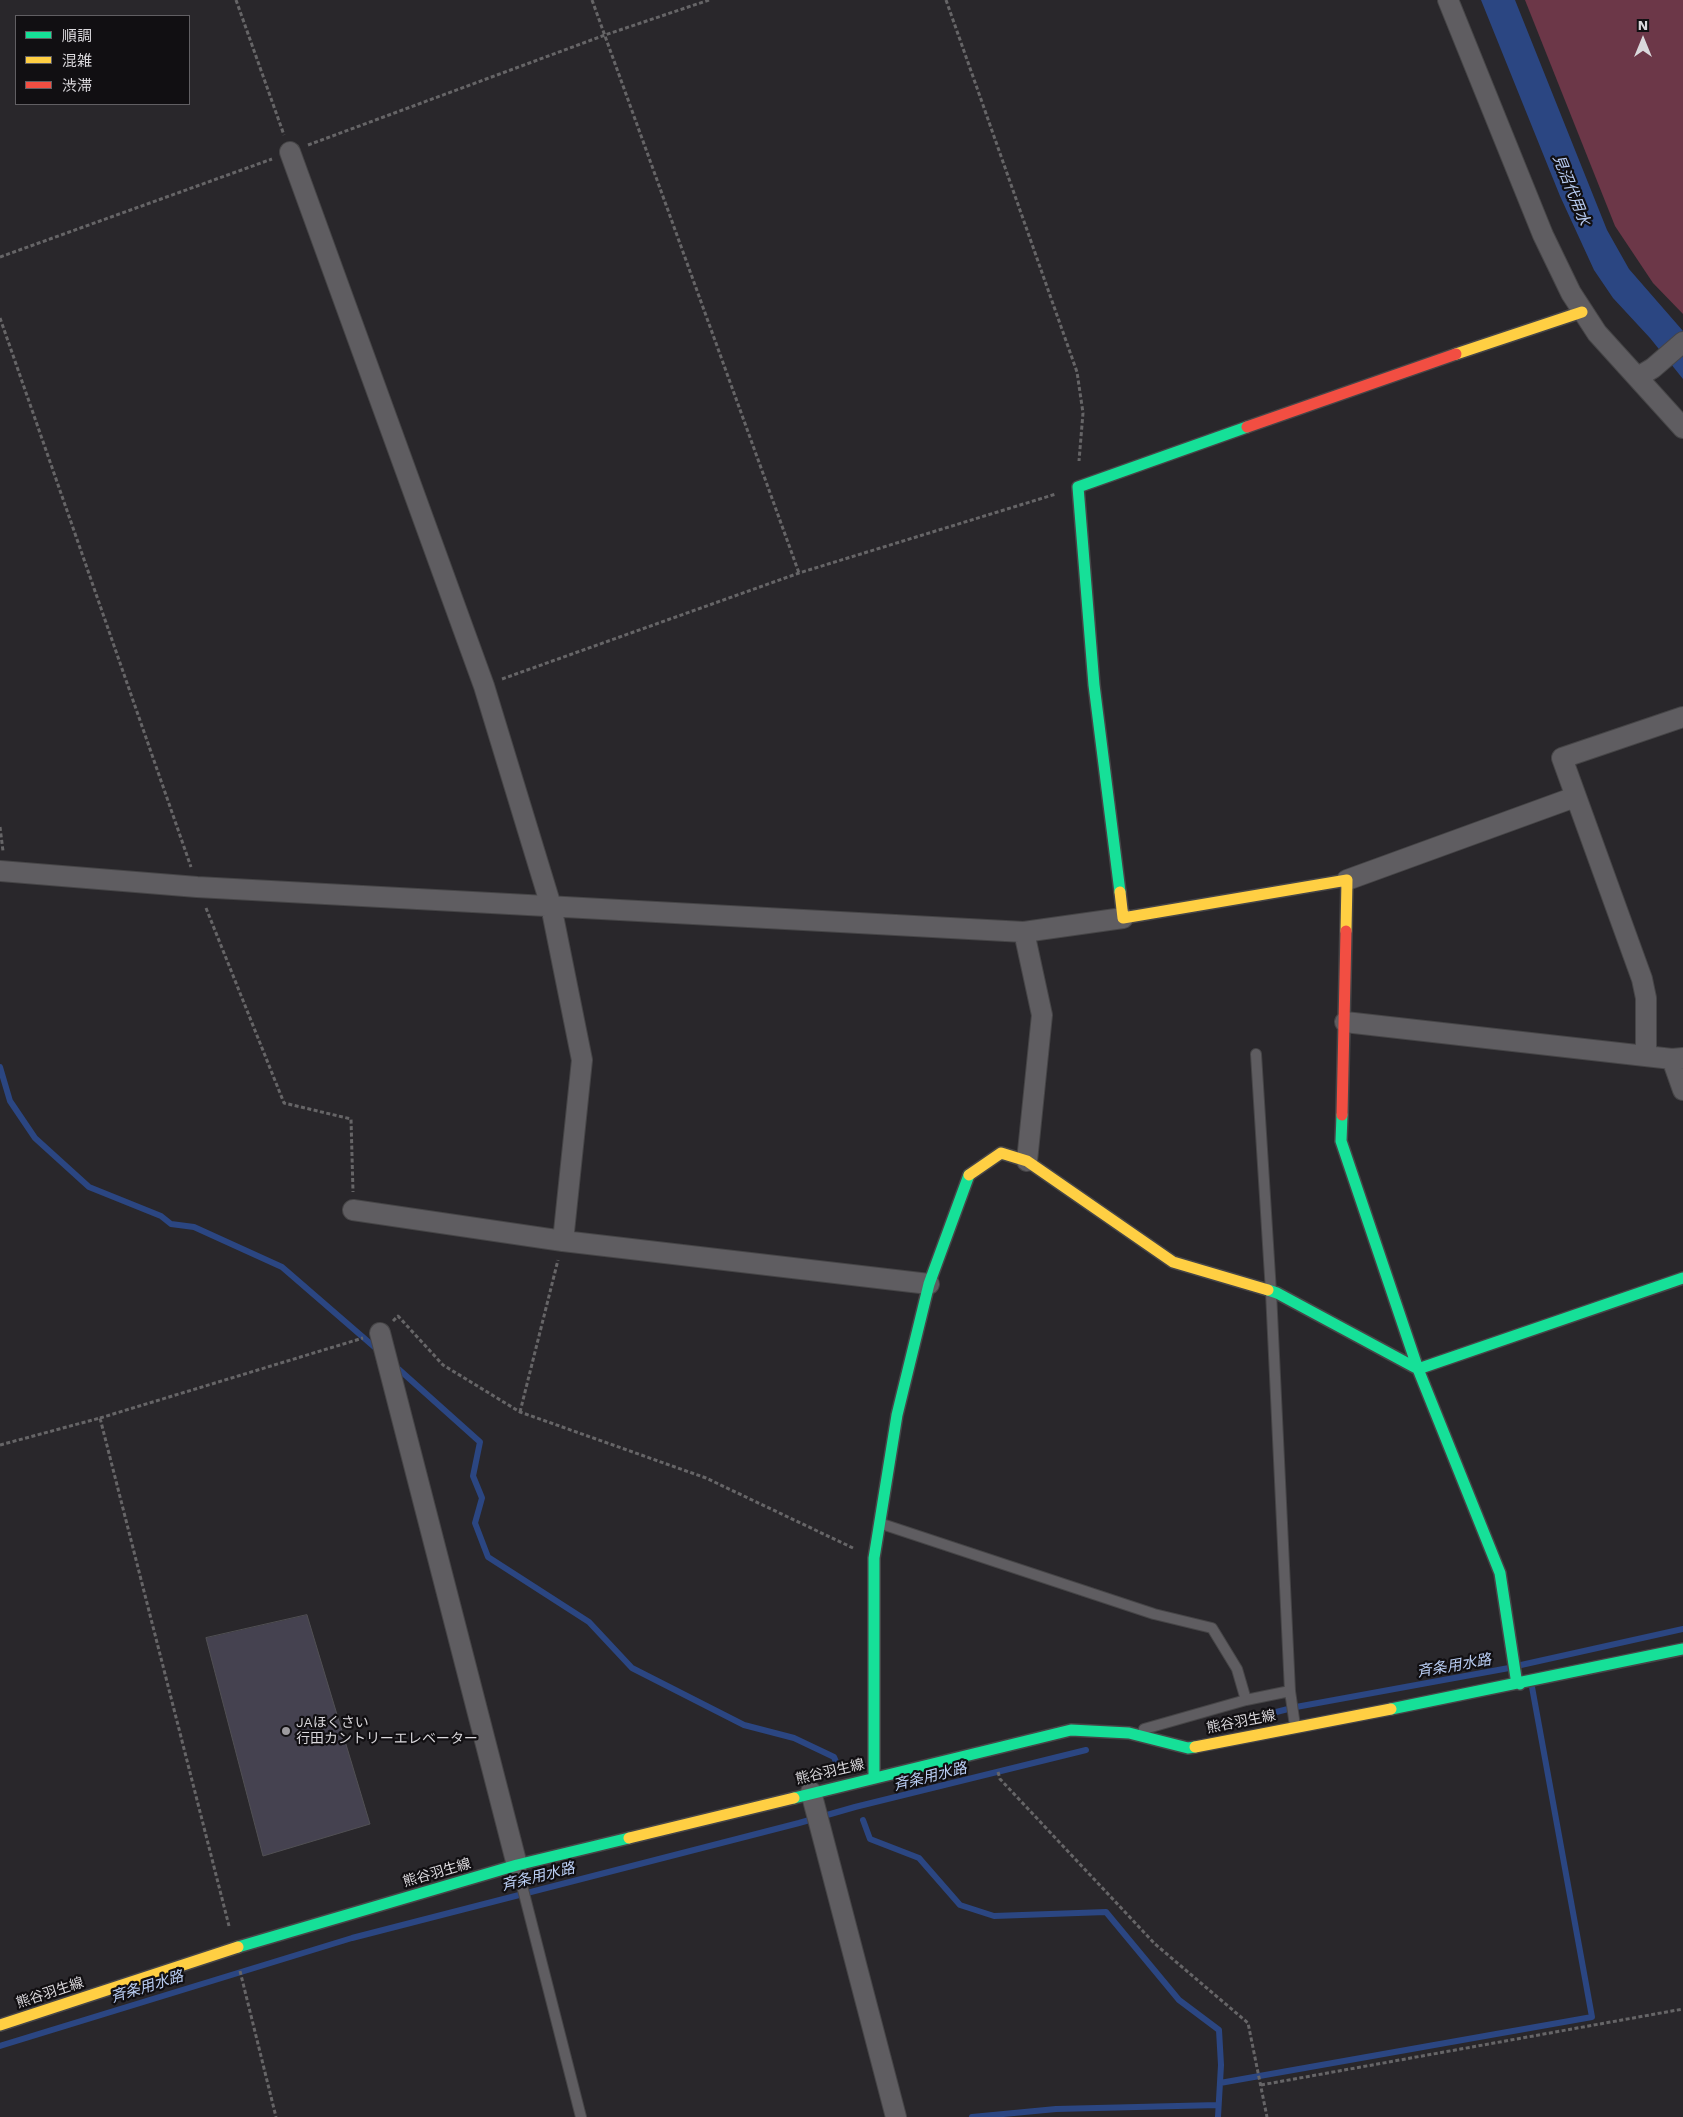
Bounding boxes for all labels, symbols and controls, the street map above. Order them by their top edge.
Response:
legend [15,15,190,105]
north arrow [1618,15,1668,65]
text: N [1638,17,1648,33]
text: 順調 [62,27,92,45]
text: 混雑 [62,52,92,70]
text: 渋滞 [62,77,92,95]
water label: 見沼代用水 [1549,152,1593,228]
water label: 斉条用水路 [1416,1651,1492,1681]
street label: 熊谷羽生線 [1205,1707,1277,1737]
place label: JAほくさい 行田カントリーエレベーター [296,1715,478,1748]
marker: JAほくさい 行田カントリーエレベーター [280,1725,292,1737]
street label: 熊谷羽生線 [794,1756,866,1788]
water label: 斉条用水路 [891,1759,969,1795]
street label: 熊谷羽生線 [401,1855,473,1891]
water label: 斉条用水路 [499,1859,577,1895]
water label: 斉条用水路 [109,1967,185,2007]
street label: 熊谷羽生線 [14,1974,86,2012]

